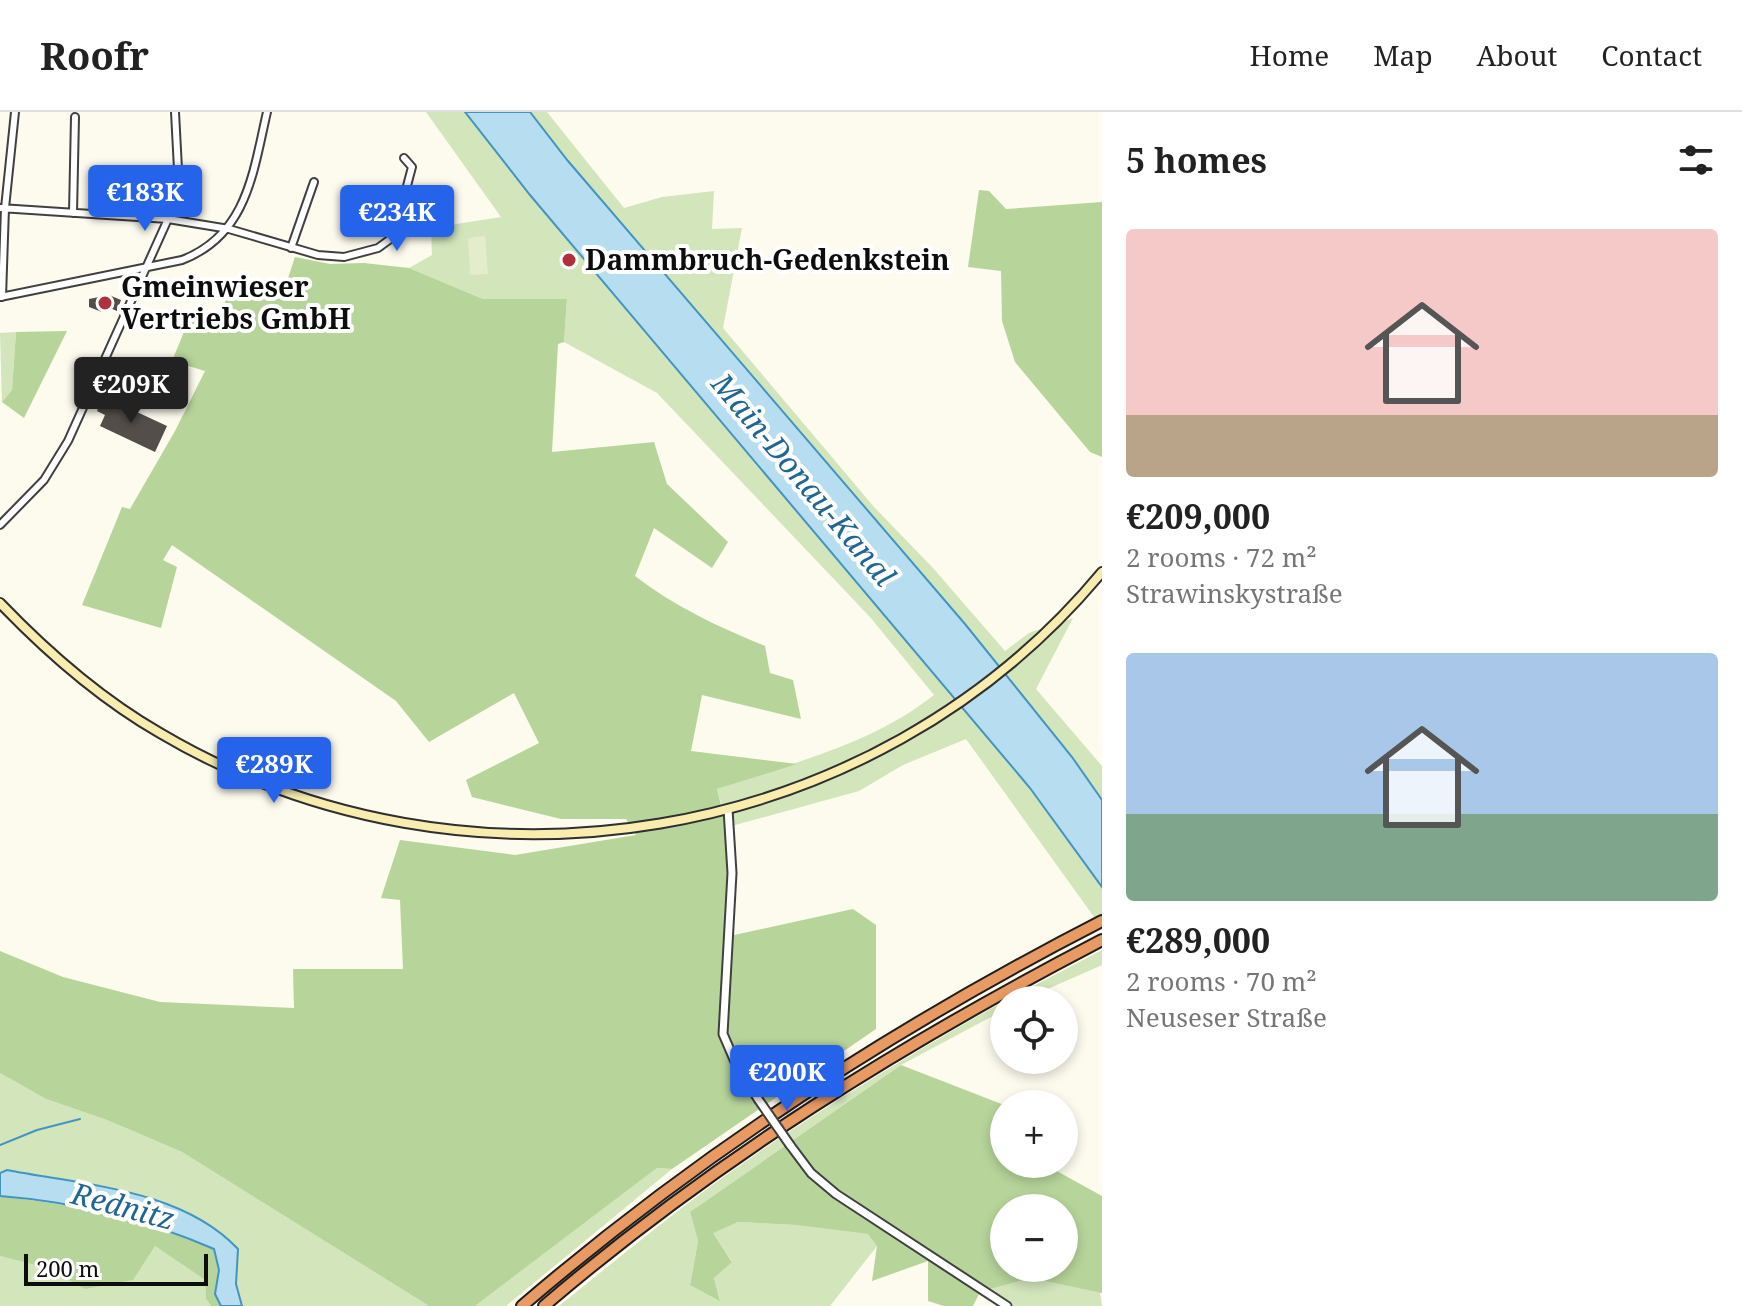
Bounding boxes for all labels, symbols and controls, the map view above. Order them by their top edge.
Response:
text: Roofr [40,29,149,81]
text: Home [1250,36,1329,74]
text: Map [1373,36,1433,74]
text: About [1477,36,1557,74]
text: Contact [1601,36,1702,74]
text: 5 homes [1126,137,1267,183]
icon: filters [1674,138,1718,182]
pin: €183K [89,165,201,233]
text: €183K [106,173,184,209]
pin: €234K [341,185,453,253]
text: €234K [358,193,436,229]
place label: Dammbruch-Gedenkstein [585,240,950,278]
marker: Dammbruch-Gedenkstein [560,251,578,269]
place label: Gmeinwieser Vertriebs GmbH [121,267,351,337]
icon: home [1350,281,1494,425]
marker: Gmeinwieser Vertriebs GmbH [96,294,114,312]
pin: €209K [75,357,187,425]
water label: Main-Donau-Kanal [702,363,905,594]
text: €209K [92,365,170,401]
text: €209,000 [1126,493,1270,539]
text: 2 rooms · 72 m² [1126,539,1317,575]
text: Strawinskystraße [1126,575,1343,611]
icon: home [1350,705,1494,849]
pin: €289K [218,737,330,805]
text: €289K [235,745,313,781]
text: €289,000 [1126,917,1270,963]
text: 2 rooms · 70 m² [1126,963,1317,999]
map controls [990,986,1078,1282]
button: locate [990,986,1078,1074]
text: Neuseser Straße [1126,999,1327,1035]
pin: €200K [731,1045,843,1113]
text: €200K [748,1053,826,1089]
button: + [990,1090,1078,1178]
water label: Rednitz [66,1172,180,1239]
button: − [990,1194,1078,1282]
scale bar [24,1250,208,1286]
text: 200 m [36,1253,99,1283]

